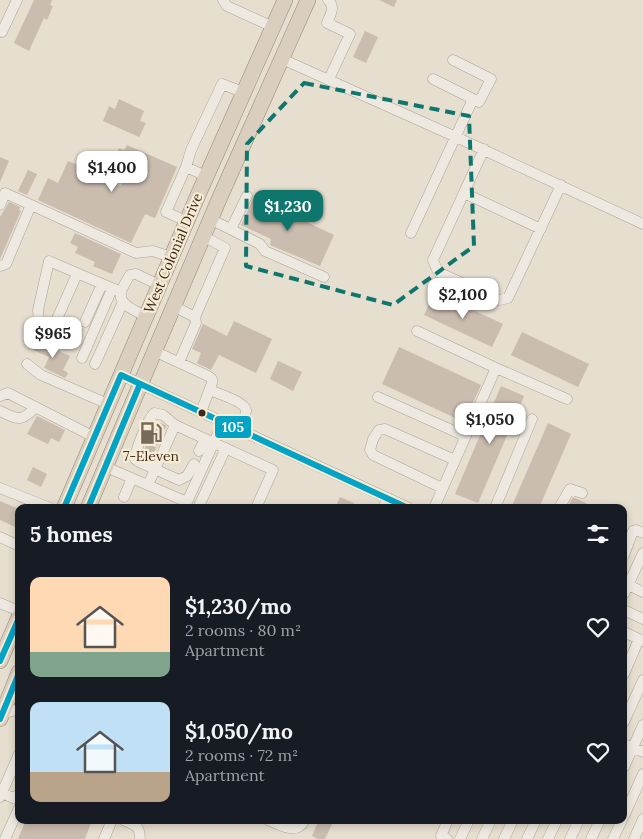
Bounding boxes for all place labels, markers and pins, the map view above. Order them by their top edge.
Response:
pin: $1,400 [71,150,153,193]
pin: $1,230 [247,190,329,232]
pin: $2,100 [422,278,504,320]
pin: $965 [23,316,83,359]
pin: $1,050 [449,402,531,445]
unlabelled marker [197,408,207,418]
fuel station icon: 7-Eleven [138,420,164,446]
place label: 7-Eleven [123,447,179,465]

